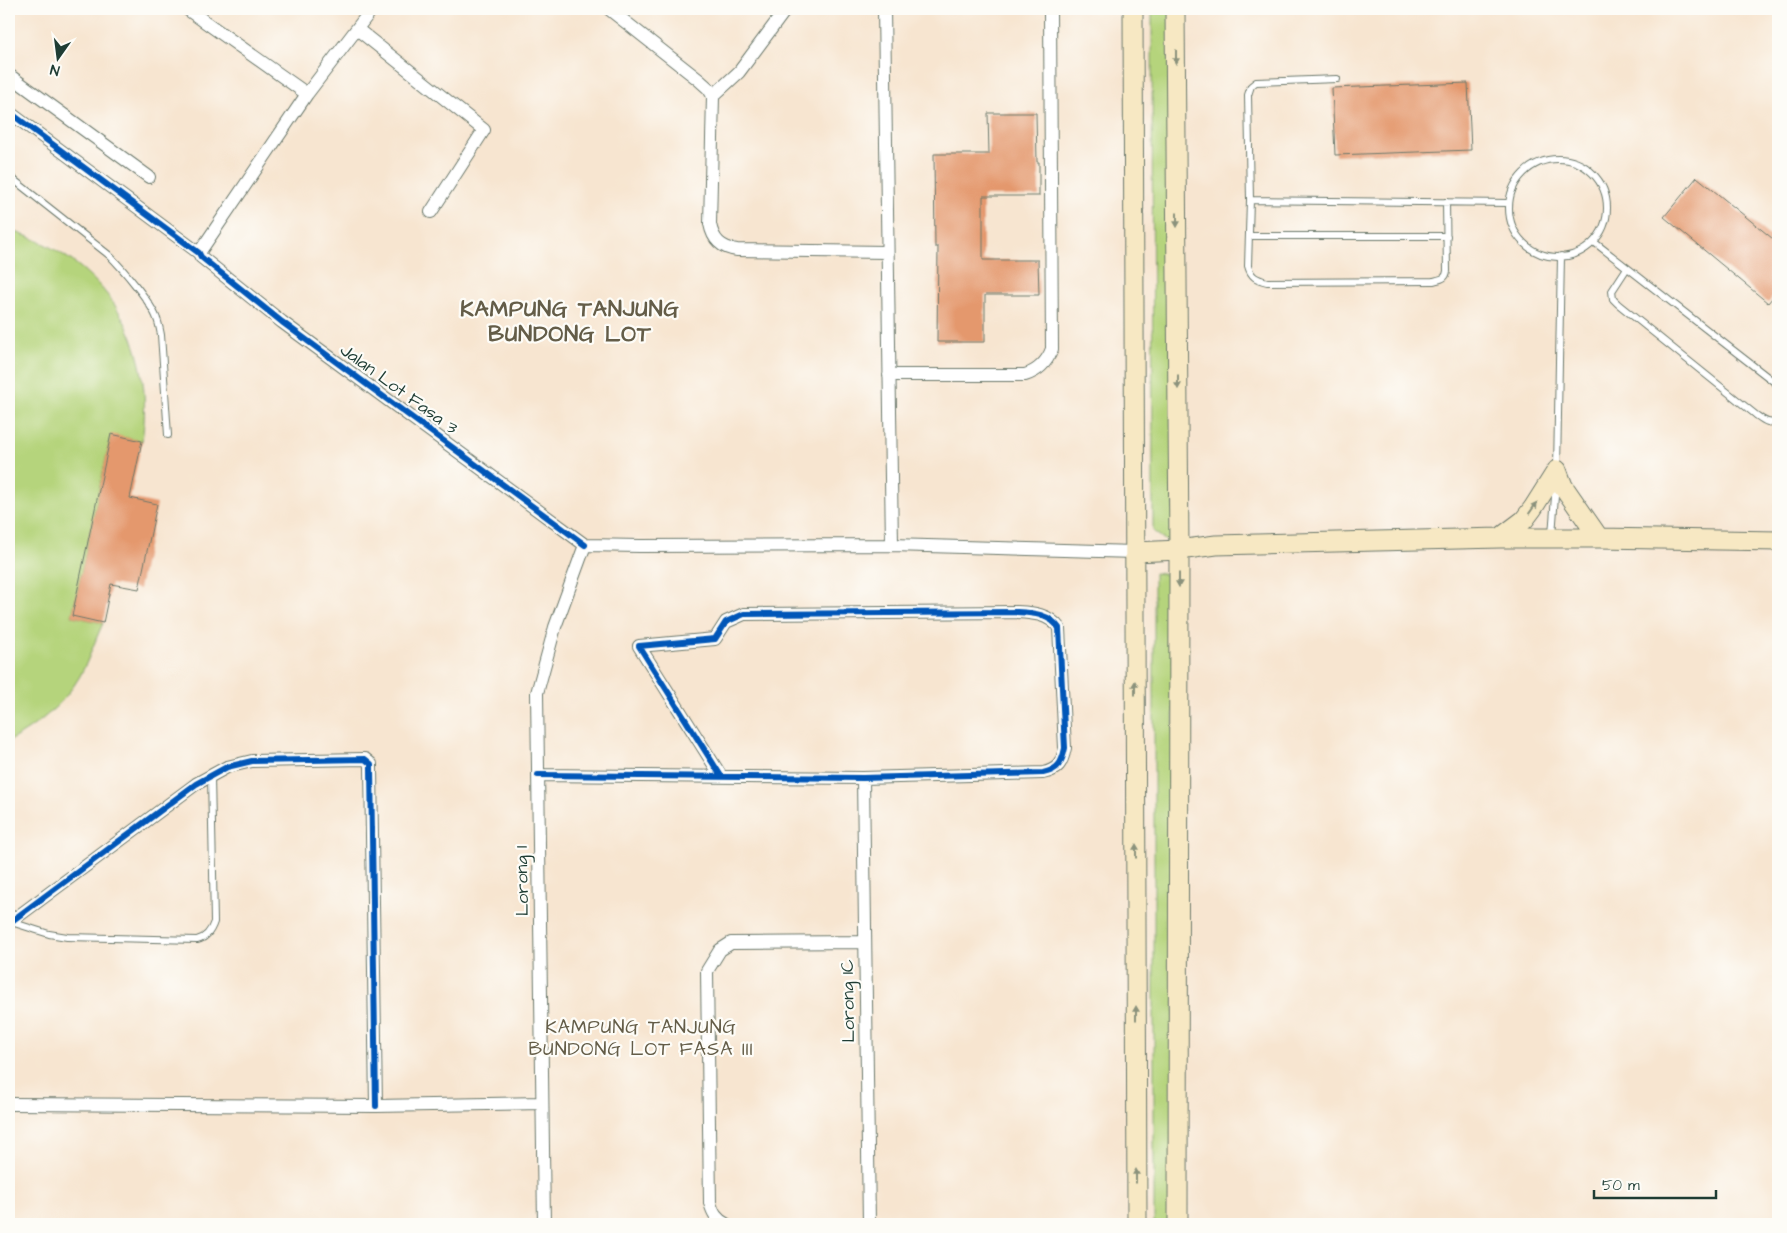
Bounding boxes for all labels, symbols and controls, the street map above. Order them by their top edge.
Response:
north arrow [32,32,82,82]
one-way arrow [1172,50,1180,66]
text: N [48,59,62,80]
one-way arrow [1173,212,1181,228]
district label: KAMPUNG TANJUNG BUNDONG LOT [460,294,680,350]
street label: Jalan Lot Fasa 3 [335,338,463,440]
one-way arrow [1174,375,1182,391]
one-way arrow [1528,501,1538,515]
one-way arrow [1175,572,1183,588]
one-way arrow [1131,680,1139,696]
one-way arrow [1132,842,1140,858]
street label: Lorong 1 [509,846,536,916]
street label: Lorong 1C [835,959,862,1043]
one-way arrow [1132,1005,1140,1021]
district label: KAMPUNG TANJUNG BUNDONG LOT FASA III [528,1014,754,1063]
one-way arrow [1132,1167,1140,1183]
scale bar [1594,1168,1717,1200]
text: 50 m [1602,1175,1640,1196]

